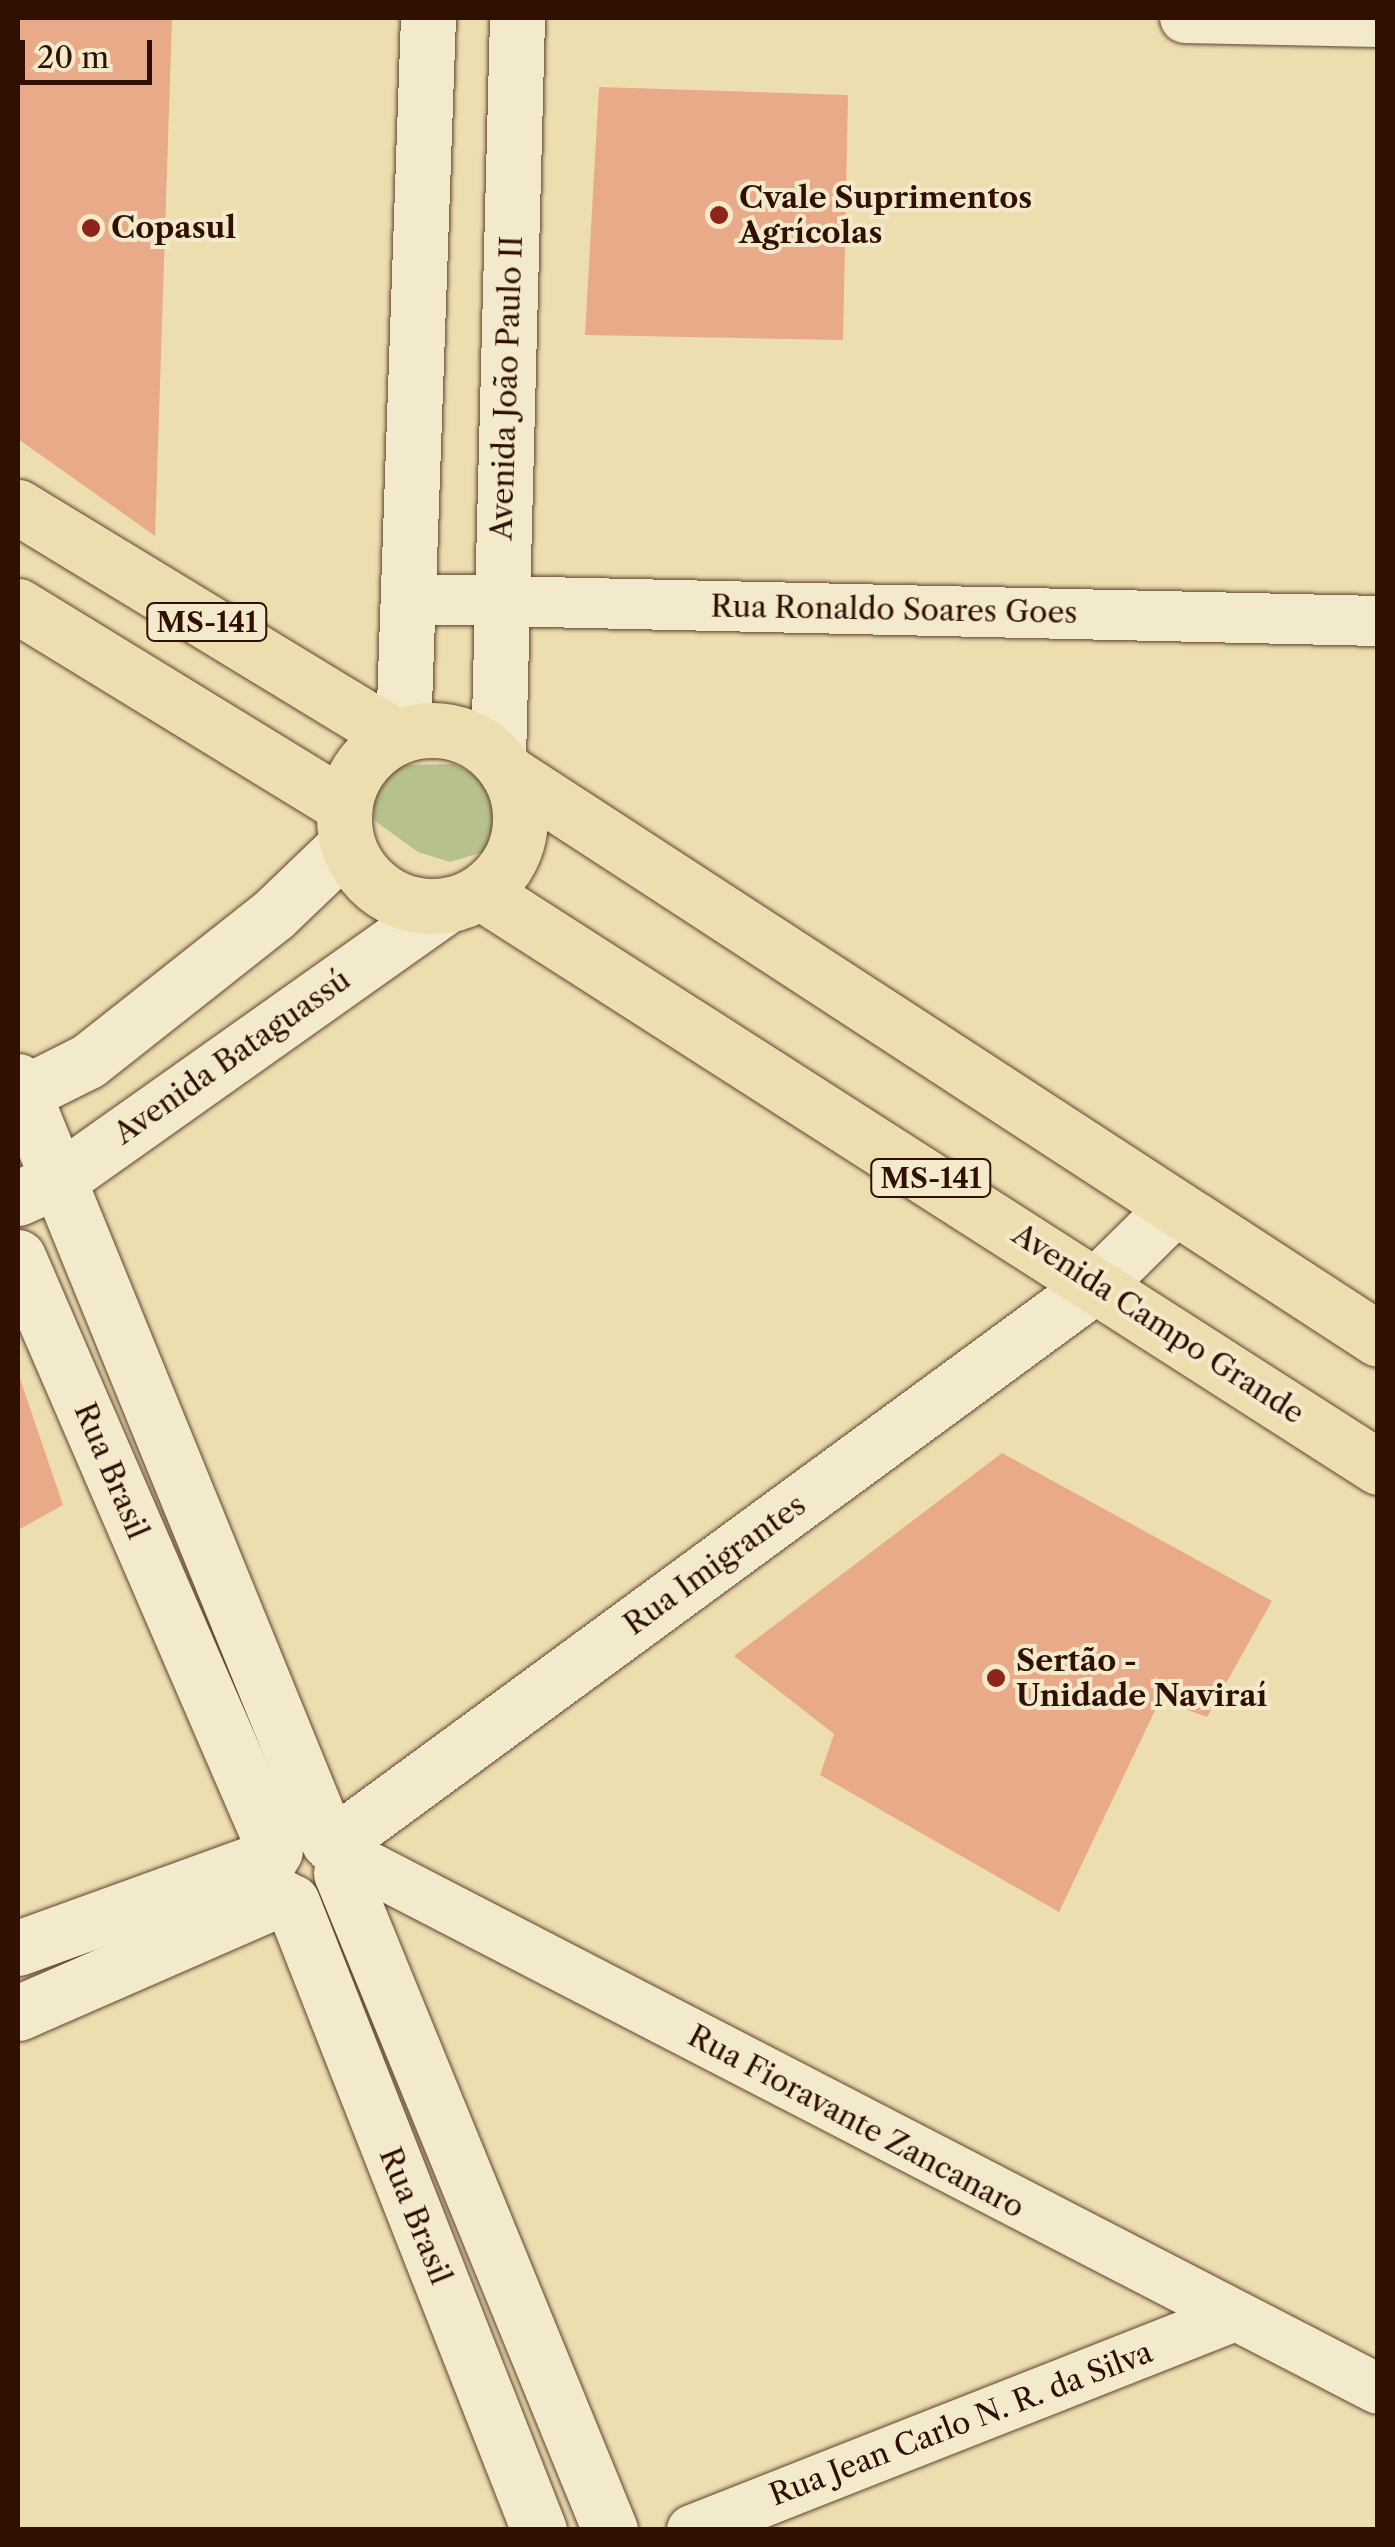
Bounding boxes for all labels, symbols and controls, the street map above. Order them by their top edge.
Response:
scale bar [25,20,158,82]
text: 20 m [37,39,109,76]
place label: Cvale Suprimentos Agrícolas [739,180,1032,250]
marker: Cvale Suprimentos Agrícolas [708,204,730,226]
place label: Copasul [111,210,236,246]
marker: Copasul [80,217,102,239]
street label: Avenida João Paulo II [484,235,530,541]
street label: Rua Ronaldo Soares Goes [710,589,1078,631]
road number: MS-141 [144,599,270,645]
street label: Avenida Bataguassú [107,962,357,1152]
road number: MS-141 [868,1155,994,1201]
street label: Avenida Campo Grande [1005,1216,1311,1432]
street label: Rua Brasil [66,1397,156,1545]
street label: Rua Imigrantes [617,1487,813,1643]
place label: Sertão - Unidade Naviraí [1016,1643,1267,1714]
marker: Sertão - Unidade Naviraí [985,1667,1007,1689]
street label: Rua Fioravante Zancanaro [682,2018,1030,2226]
street label: Rua Brasil [371,2142,459,2290]
street label: Rua Jean Carlo N. R. da Silva [764,2334,1158,2514]

